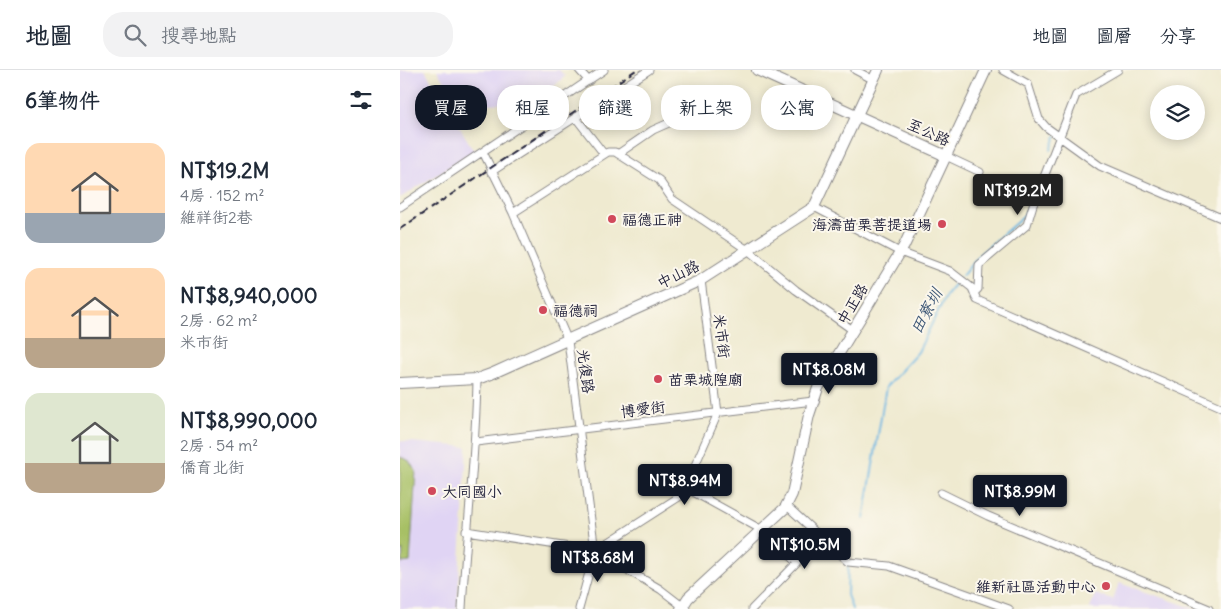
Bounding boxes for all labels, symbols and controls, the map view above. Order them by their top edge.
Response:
search box [103,12,453,57]
text: 地圖 [25,20,73,50]
icon: search [121,21,149,49]
text: 搜尋地點 [161,23,237,47]
text: 地圖 [1032,24,1068,47]
text: 圖層 [1096,24,1132,47]
text: 分享 [1160,24,1196,47]
chip: 買屋 [415,85,487,130]
chip: 租屋 [497,85,569,130]
chip: 篩選 [579,85,651,130]
chip: 新上架 [661,85,751,130]
chip: 公寓 [761,85,833,130]
map controls [1150,85,1205,140]
button: layers [1150,85,1205,140]
icon: filters [347,86,375,114]
text: 6筆物件 [25,87,100,114]
street label: 至公路 [905,114,953,150]
text: NT$19.2M [180,157,270,184]
icon: home [65,163,125,223]
pin: NT$19.2M [966,174,1070,216]
text: NT$19.2M [984,180,1052,200]
text: 4房 · 152 m² [180,185,265,205]
text: 維祥街2巷 [180,207,253,227]
place label: 福德正神 [622,210,682,229]
marker: 福德正神 [606,213,618,225]
place label: 海濤苗栗菩提道場 [812,215,932,234]
marker: 海濤苗栗菩提道場 [936,218,948,230]
street label: 中山路 [654,256,702,292]
street label: 中正路 [832,280,872,328]
text: NT$8,940,000 [180,282,318,309]
water label: 田寮圳 [906,283,947,337]
icon: home [65,288,125,348]
place label: 福德祠 [553,301,598,320]
marker: 福德祠 [537,304,549,316]
text: 2房 · 62 m² [180,310,258,330]
street label: 米市街 [710,313,734,359]
text: 米市街 [180,332,228,352]
street label: 光復路 [573,347,599,395]
pin: NT$8.08M [777,352,881,395]
text: NT$8.08M [792,359,866,379]
place label: 苗栗城隍廟 [668,370,743,389]
marker: 苗栗城隍廟 [652,373,664,385]
street label: 博愛街 [620,397,666,421]
text: NT$8,990,000 [180,407,317,434]
icon: home [65,413,125,473]
text: 2房 · 54 m² [180,435,258,455]
text: 僑育北街 [180,457,244,477]
pin: NT$8.94M [633,464,737,506]
text: NT$8.94M [649,470,721,490]
pin: NT$8.99M [968,474,1072,517]
text: NT$8.99M [984,481,1056,501]
place label: 大同國小 [442,482,502,501]
marker: 大同國小 [426,485,438,497]
pin: NT$10.5M [753,528,857,570]
text: NT$10.5M [770,534,840,554]
pin: NT$8.68M [546,540,650,583]
text: NT$8.68M [562,547,634,567]
place label: 維新社區活動中心 [976,577,1096,596]
marker: 維新社區活動中心 [1100,580,1112,592]

